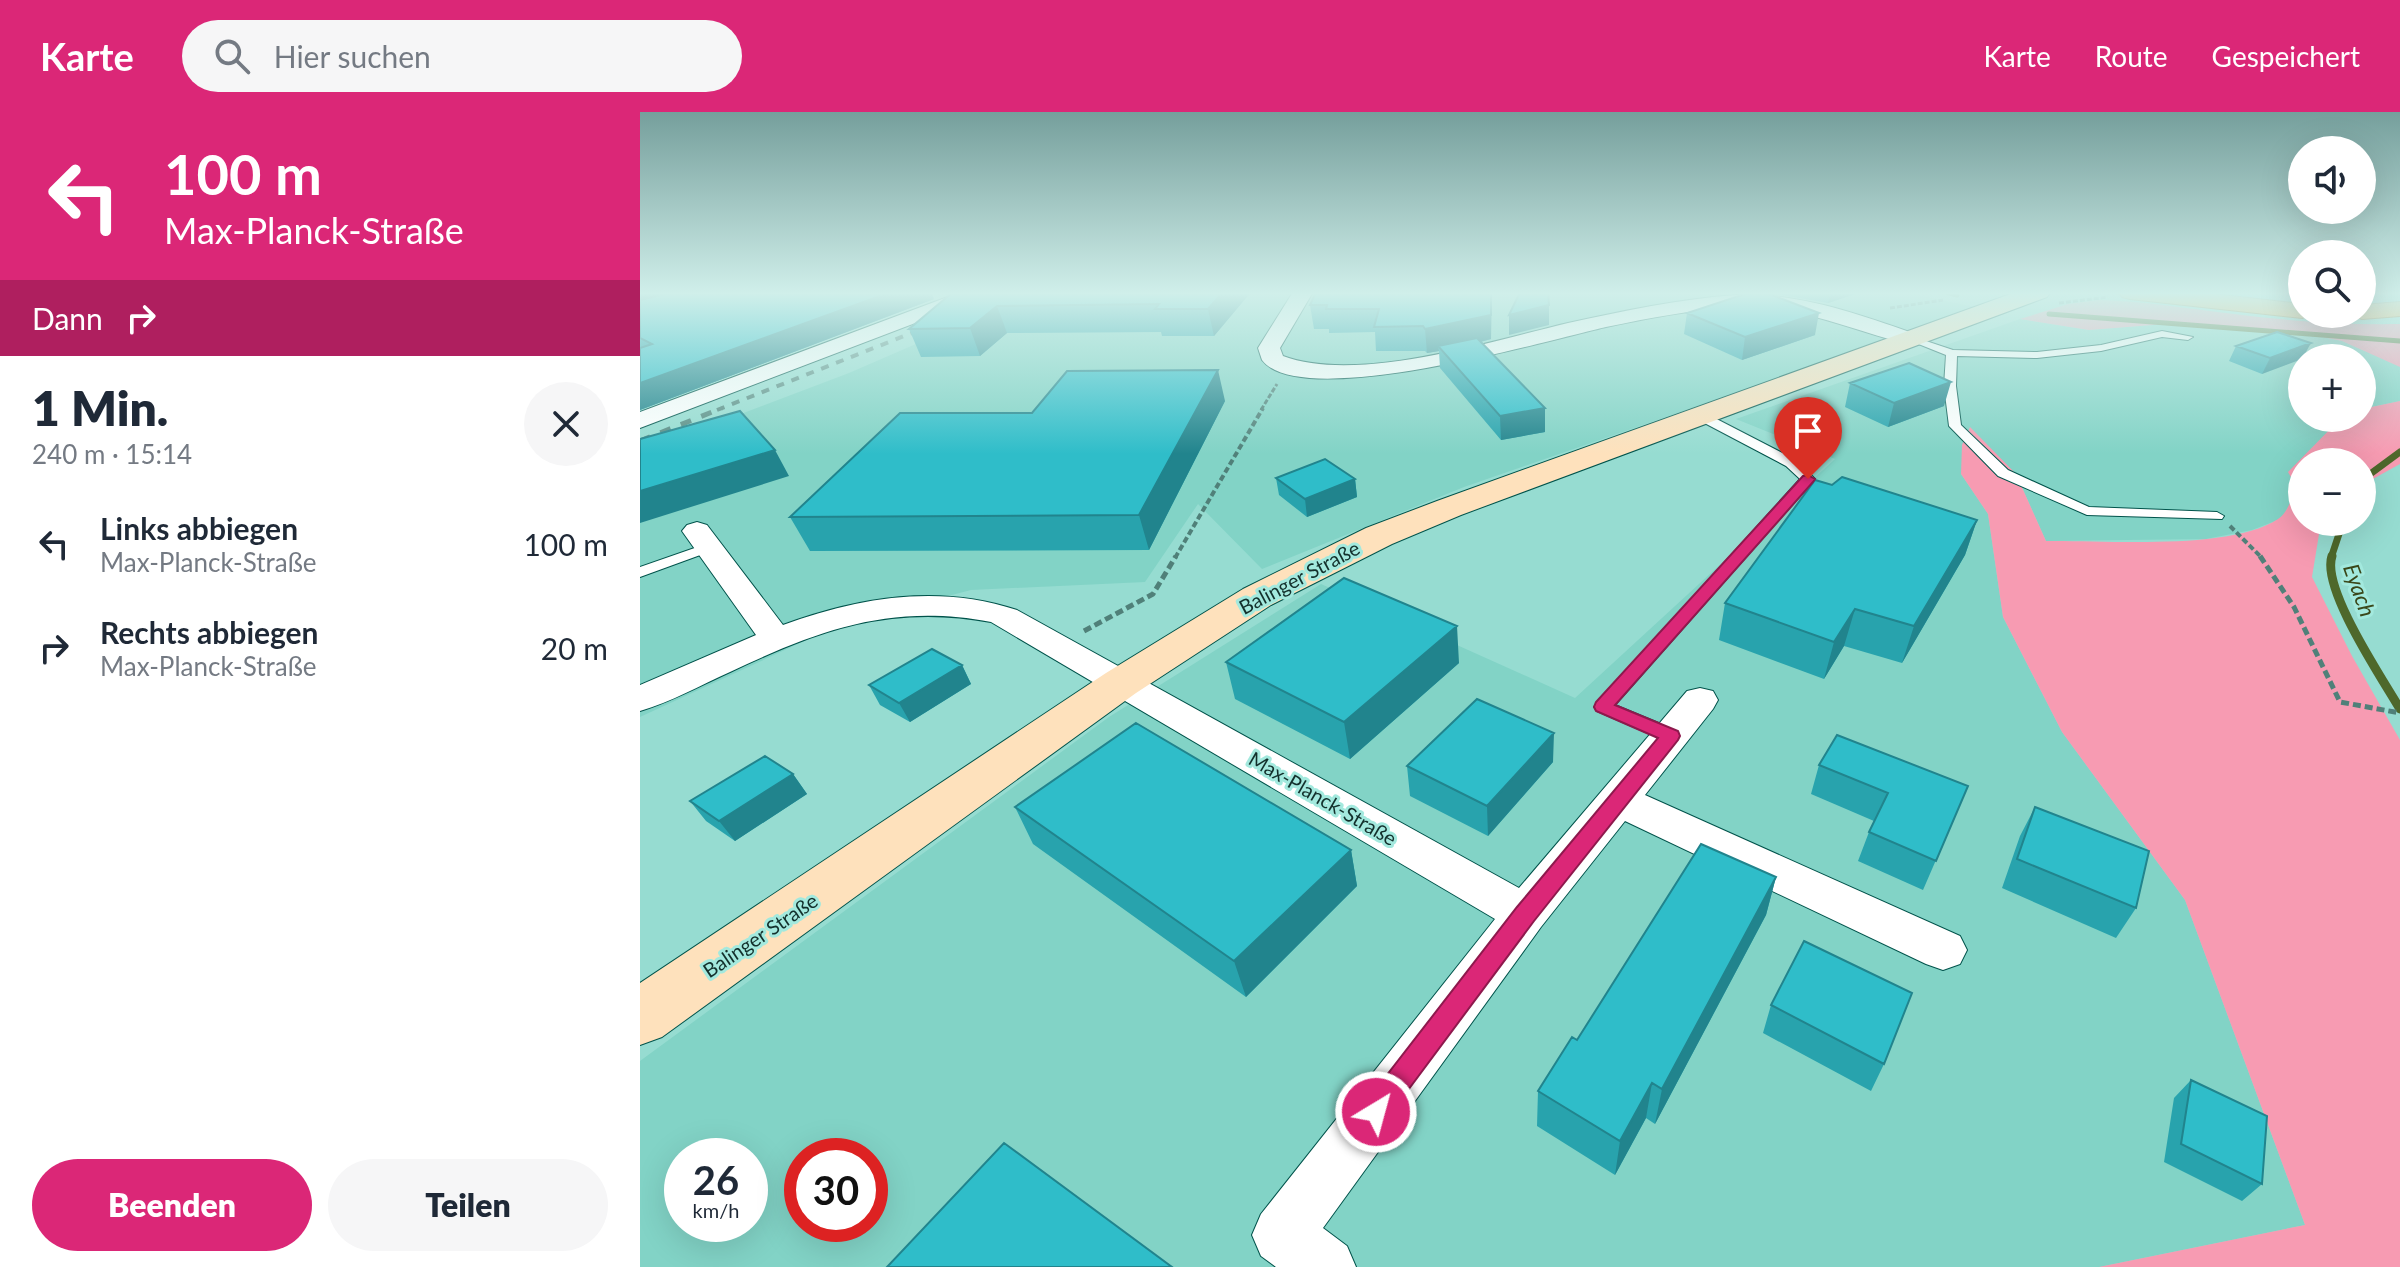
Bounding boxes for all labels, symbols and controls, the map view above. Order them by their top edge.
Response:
search box [182,20,742,92]
text: Karte [40,33,134,79]
icon: search [210,34,254,78]
text: Hier suchen [274,38,431,74]
text: Karte [1983,39,2051,73]
text: Route [2095,39,2168,73]
text: Gespeichert [2212,39,2360,73]
map controls [2288,136,2376,536]
button: sound [2288,136,2376,224]
text: 100 m [164,140,322,207]
icon: left [32,144,136,248]
text: Max-Planck-Straße [164,208,464,252]
button: search [2288,240,2376,328]
icon: right [119,296,163,340]
text: Dann [32,300,103,336]
button: + [2288,344,2376,432]
text: 1 Min. [32,379,168,436]
button: close [524,382,608,466]
pin [1774,397,1842,479]
icon: arrive [1786,409,1830,453]
text: 240 m · 15:14 [32,438,192,470]
button: − [2288,448,2376,536]
text: Links abbiegen [100,510,298,546]
icon: left [32,522,76,566]
text: 100 m [523,526,608,562]
street label: Balinger Straße [1235,535,1363,619]
text: Max-Planck-Straße [100,546,316,578]
water label: Eyach [2338,560,2382,620]
text: Rechts abbiegen [100,614,319,650]
icon: right [32,626,76,670]
text: 20 m [541,630,608,666]
text: Max-Planck-Straße [100,650,316,682]
street label: Max-Planck-Straße [1245,746,1401,850]
street label: Balinger Straße [698,888,822,982]
position arrow [1334,1070,1418,1154]
speed limit sign: 30 [784,1138,888,1242]
text: 26 [693,1156,739,1204]
button: Beenden [32,1159,312,1251]
button: Teilen [328,1159,608,1251]
text: km/h [693,1198,739,1222]

